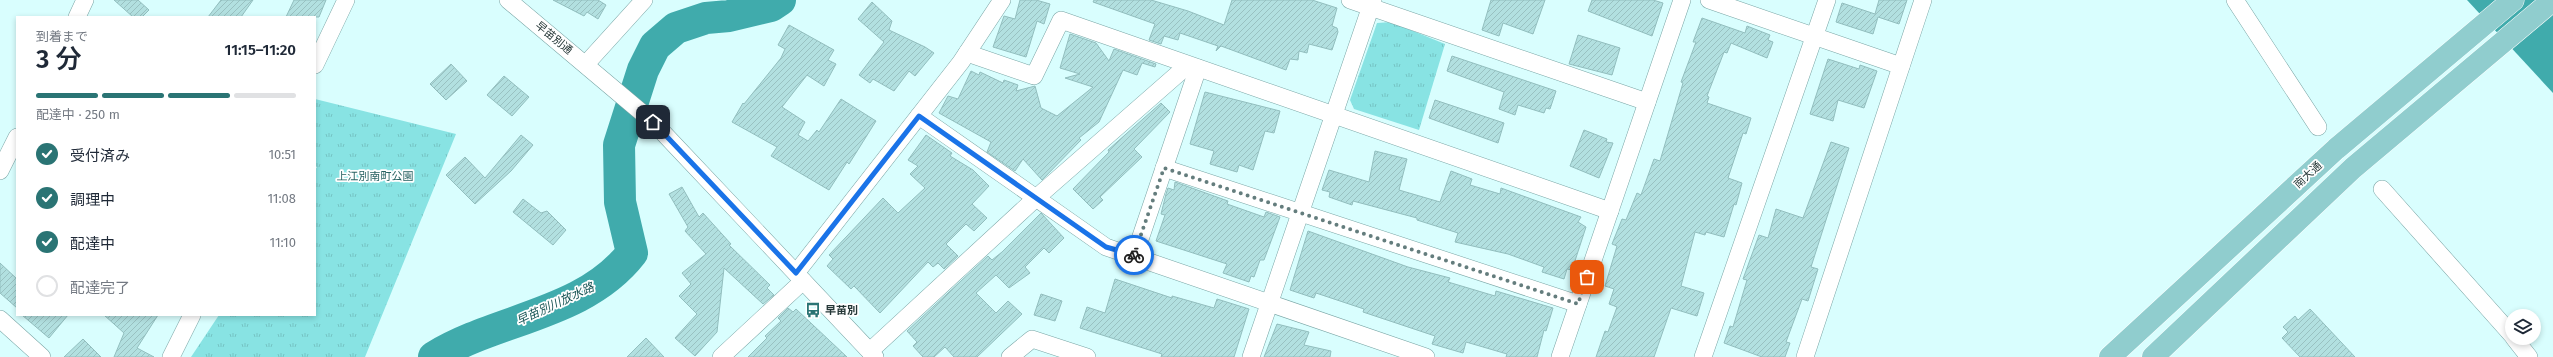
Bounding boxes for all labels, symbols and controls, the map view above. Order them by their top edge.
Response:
street label: 早苗別通 [533,19,575,57]
text: 到着まで [36,29,88,44]
text: 11:15–11:20 [225,41,296,59]
text: 3 分 [36,44,82,75]
pin [636,105,670,139]
text: 配達中 · 250 m [36,107,120,122]
icon: home [642,111,664,133]
icon: check [36,143,58,165]
text: 受付済み [70,147,130,165]
text: 10:51 [268,147,296,162]
street label: 南大通 [2291,159,2325,191]
park label: 上江別南町公園 [337,170,414,183]
icon: check [36,187,58,209]
text: 調理中 [70,191,115,209]
text: 11:08 [267,191,296,206]
icon: check [36,231,58,253]
text: 配達中 [70,235,115,253]
text: 11:10 [269,235,296,250]
courier [1114,235,1154,275]
icon: bike [1123,244,1145,266]
pin [1570,260,1604,294]
icon: bag [1576,266,1598,288]
text: 配達完了 [70,279,130,297]
water label: 早苗別川放水路 [514,279,597,328]
bus stop icon: 早苗別 [804,301,822,319]
place label: 早苗別 [825,304,858,317]
map controls [2505,309,2541,345]
button: layers [2505,309,2541,345]

